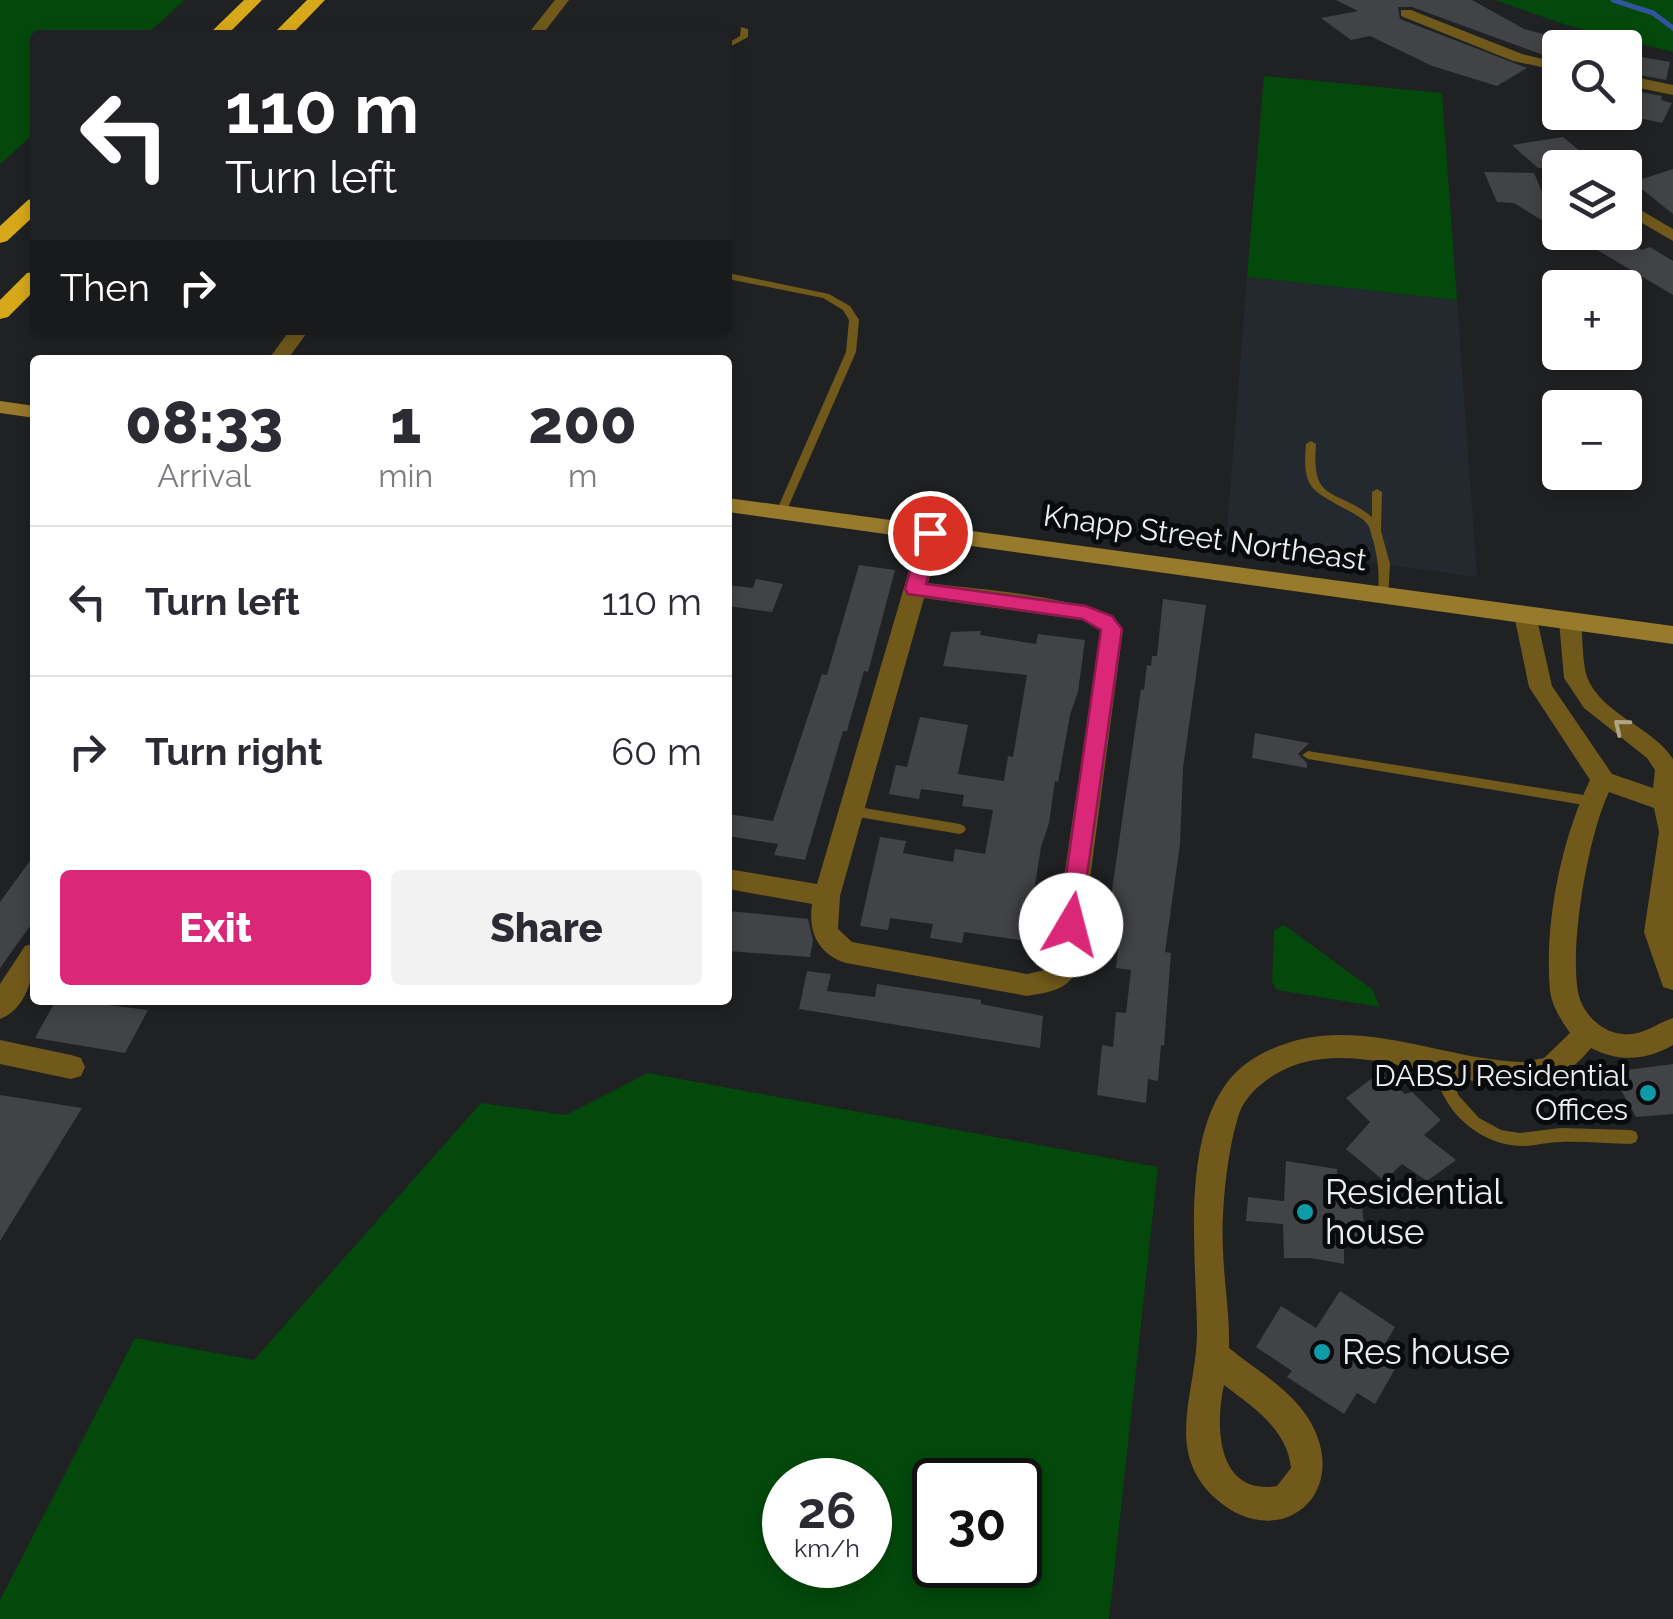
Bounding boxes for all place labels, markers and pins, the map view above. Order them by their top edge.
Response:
pin [888,491,973,576]
place label: DABSJ Residential Offices [1374,1058,1629,1127]
marker: DABSJ Residential Offices [1637,1082,1659,1104]
place label: Residential house [1325,1171,1503,1252]
marker: Residential house [1294,1201,1316,1223]
place label: Res house [1342,1331,1510,1372]
marker: Res house [1311,1341,1333,1363]

